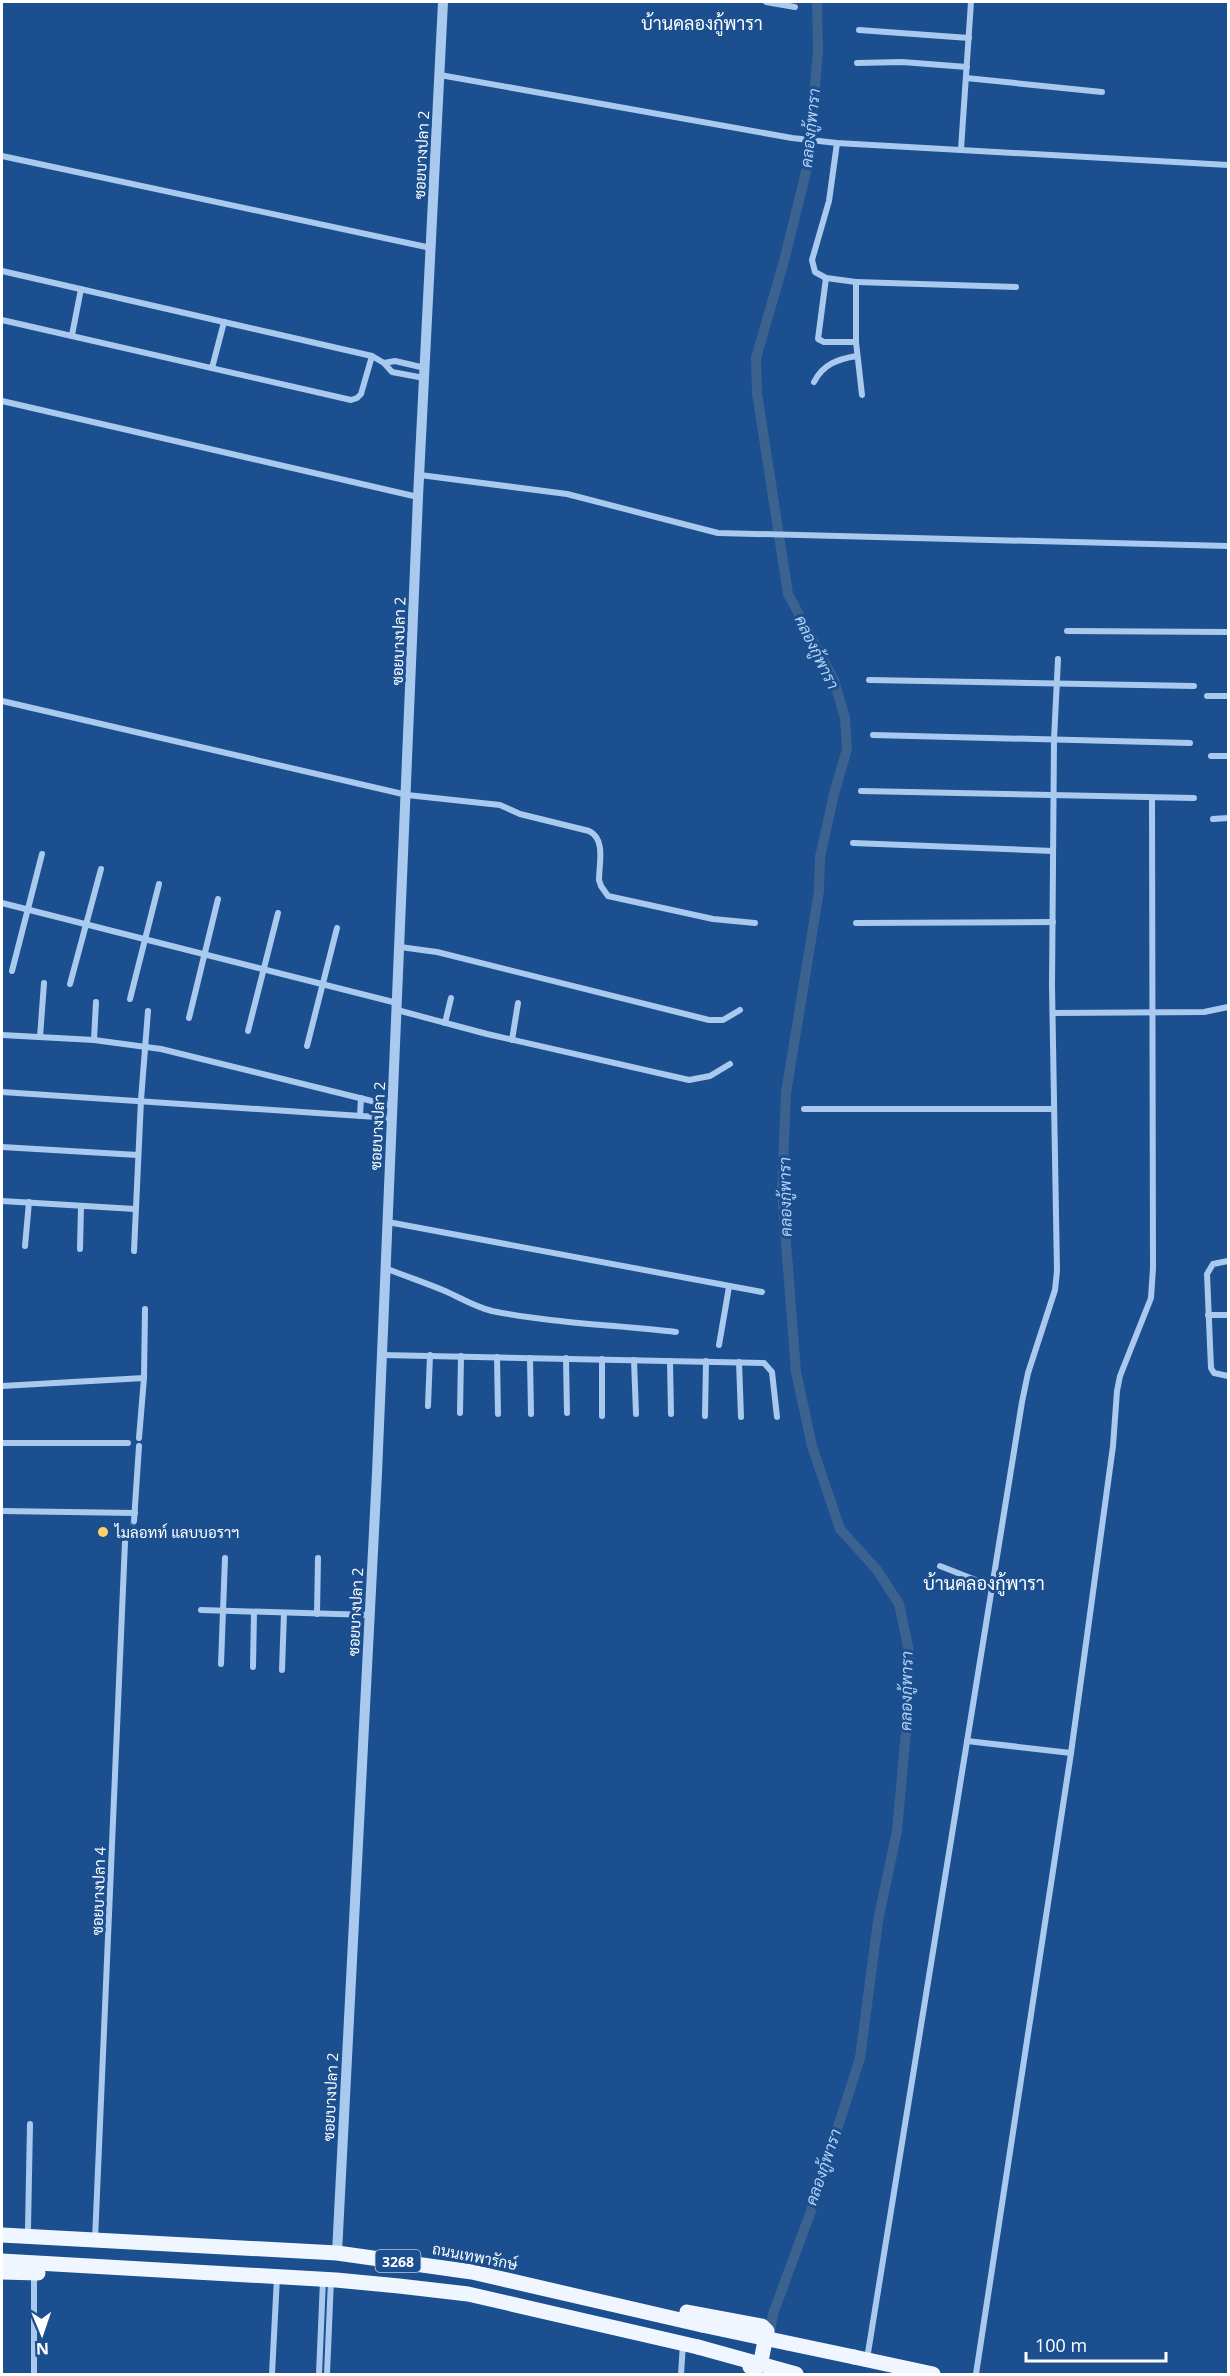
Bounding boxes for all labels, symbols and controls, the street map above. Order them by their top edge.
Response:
district label: บ้านคลองกู้พารา [641,11,763,37]
water label: คลองกู้พารา [795,87,826,169]
street label: ซอยบางปลา 2 [409,110,433,200]
street label: ซอยบางปลา 2 [386,596,410,686]
water label: คลองกู้พารา [789,611,844,693]
street label: ซอยบางปลา 2 [365,1081,389,1171]
water label: คลองกู้พารา [773,1157,798,1237]
place label: ไมลอทท์ แลบบอราฯ [114,1522,239,1542]
marker: ไมลอทท์ แลบบอราฯ [96,1525,110,1539]
street label: ซอยบางปลา 2 [343,1567,367,1657]
district label: บ้านคลองกู้พารา [923,1571,1045,1597]
water label: คลองกู้พารา [894,1651,919,1731]
street label: ซอยบางปลา 4 [86,1846,110,1936]
street label: ซอยบางปลา 2 [318,2052,342,2142]
water label: คลองกู้พารา [800,2126,847,2209]
street label: ถนนเทพารักษ์ [431,2238,520,2274]
road number: 3268 [376,2250,420,2272]
north arrow [12,2304,72,2364]
scale bar [1026,2325,1166,2363]
text: 100 m [1035,2333,1087,2357]
text: N [36,2338,49,2360]

